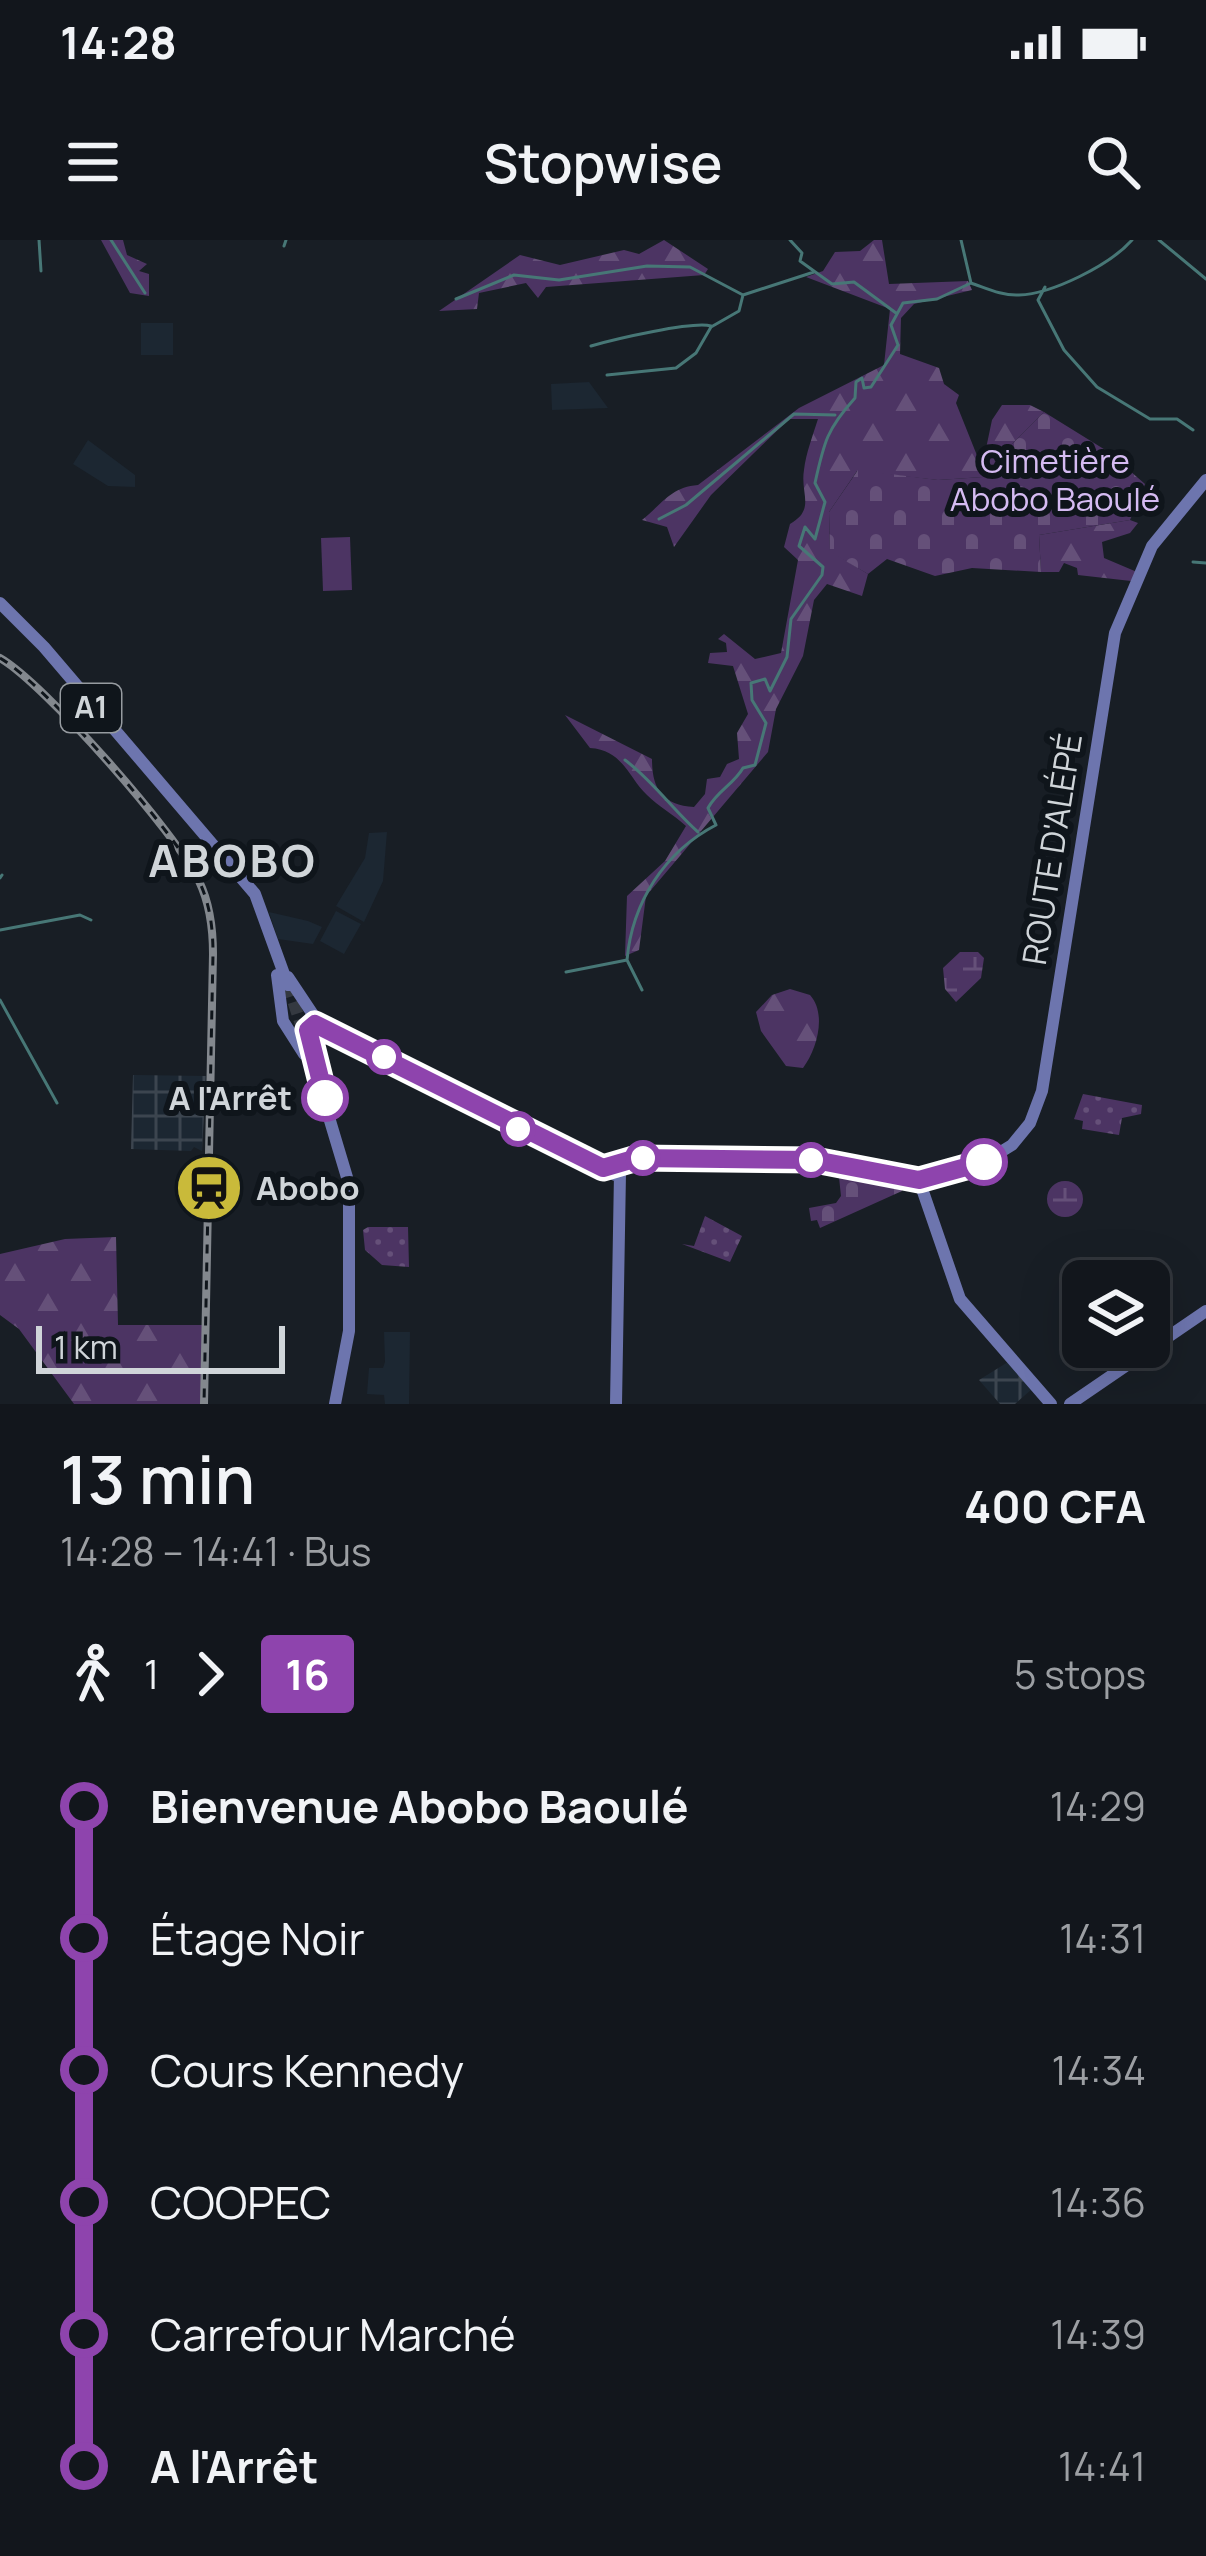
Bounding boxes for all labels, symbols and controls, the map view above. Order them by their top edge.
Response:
text: 14:28 [60,11,177,73]
text: Stopwise [483,125,723,199]
icon: menu [60,129,126,195]
icon: search [1080,129,1146,195]
park label: Cimetière Abobo Baoulé [950,438,1160,521]
road number: A1 [61,684,121,732]
street label: ROUTE D'ALÉPÉ [1011,730,1092,968]
district label: ABOBO [148,829,318,891]
unlabelled marker [368,1041,400,1073]
place label: A l'Arrêt [168,1075,292,1120]
marker: A l'Arrêt [303,1076,347,1120]
unlabelled marker [502,1113,534,1145]
unlabelled marker [962,1140,1006,1184]
unlabelled marker [627,1142,659,1174]
unlabelled marker [795,1144,827,1176]
station icon: Abobo [174,1153,244,1223]
place label: Abobo [256,1165,360,1210]
map controls [1062,1260,1170,1368]
button: layers [1062,1260,1170,1368]
scale bar [36,1320,285,1373]
text: 1 km [54,1324,118,1369]
text: 13 min [60,1434,255,1524]
text: 400 CFA [964,1475,1146,1537]
text: 14:28 – 14:41 · Bus [60,1524,371,1578]
icon: walk [60,1641,126,1707]
icon: forward [177,1641,243,1707]
text: 16 [285,1645,330,1703]
text: 1 [144,1647,159,1701]
text: 5 stops [1014,1647,1146,1701]
text: Bienvenue Abobo Baoulé [150,1775,689,1837]
text: 14:29 [1050,1779,1146,1833]
text: Étage Noir [150,1907,365,1969]
text: 14:31 [1059,1911,1146,1965]
text: Cours Kennedy [150,2039,464,2101]
text: 14:34 [1052,2043,1146,2097]
text: COOPEC [150,2171,331,2233]
text: 14:36 [1050,2175,1146,2229]
text: Carrefour Marché [150,2303,516,2365]
text: 14:39 [1050,2307,1146,2361]
text: A l'Arrêt [150,2435,318,2497]
text: 14:41 [1058,2439,1146,2493]

